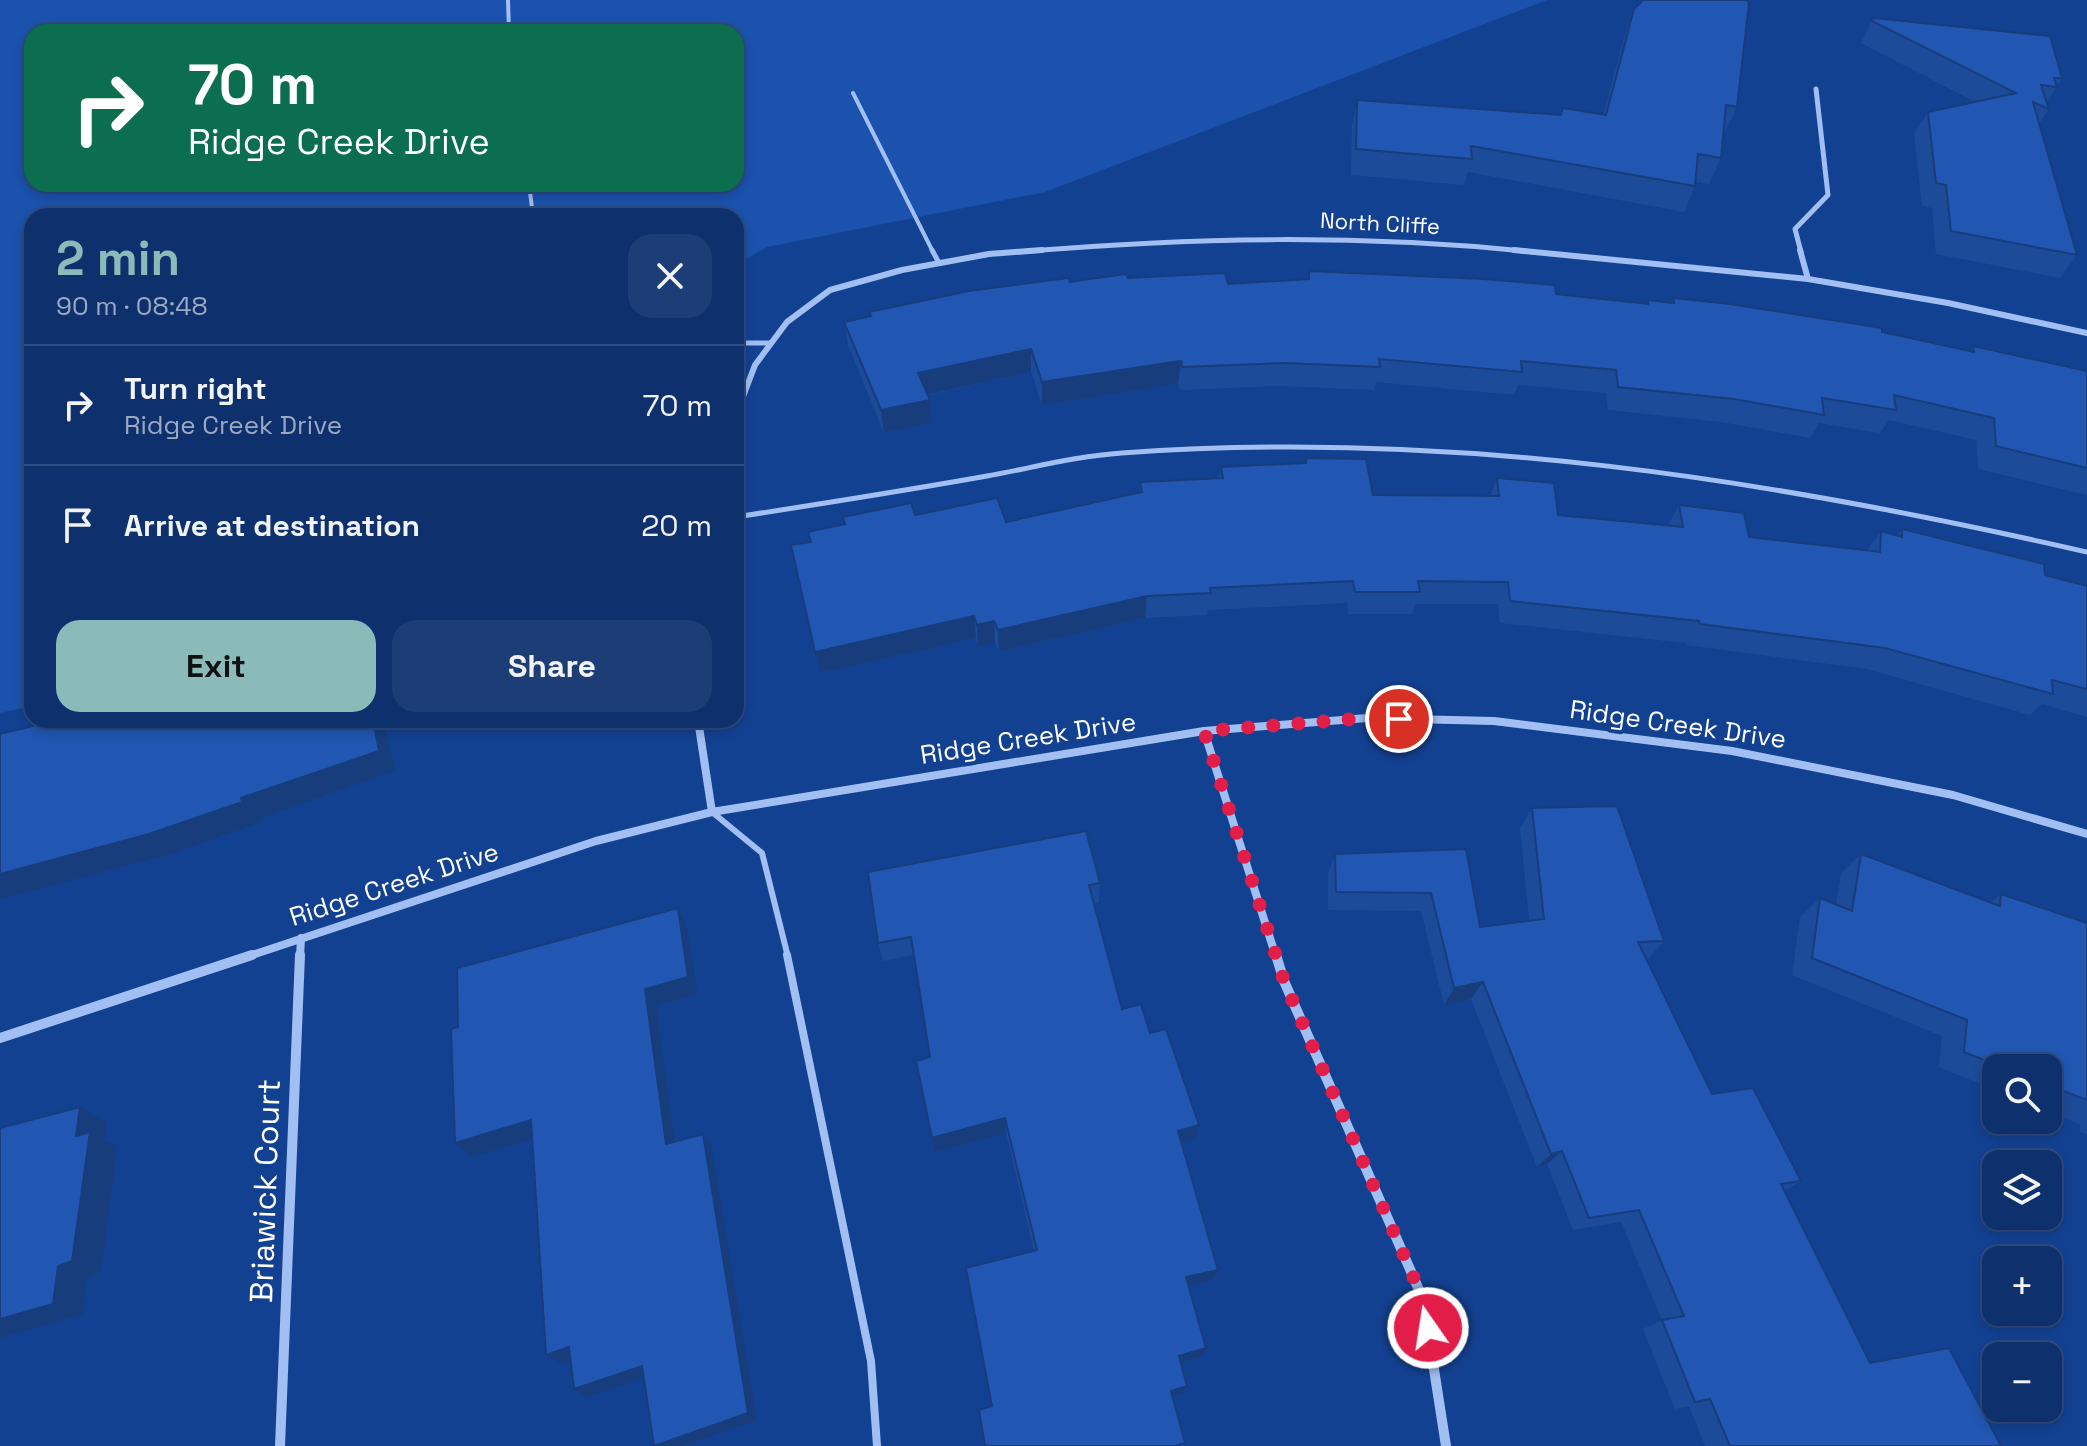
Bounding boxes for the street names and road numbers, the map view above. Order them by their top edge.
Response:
street label: North Cliffe [1319,206,1441,240]
street label: Ridge Creek Drive [1568,692,1788,756]
street label: Ridge Creek Drive [918,704,1138,772]
street label: Ridge Creek Drive [285,834,503,934]
street label: Briawick Court [241,1078,289,1304]

